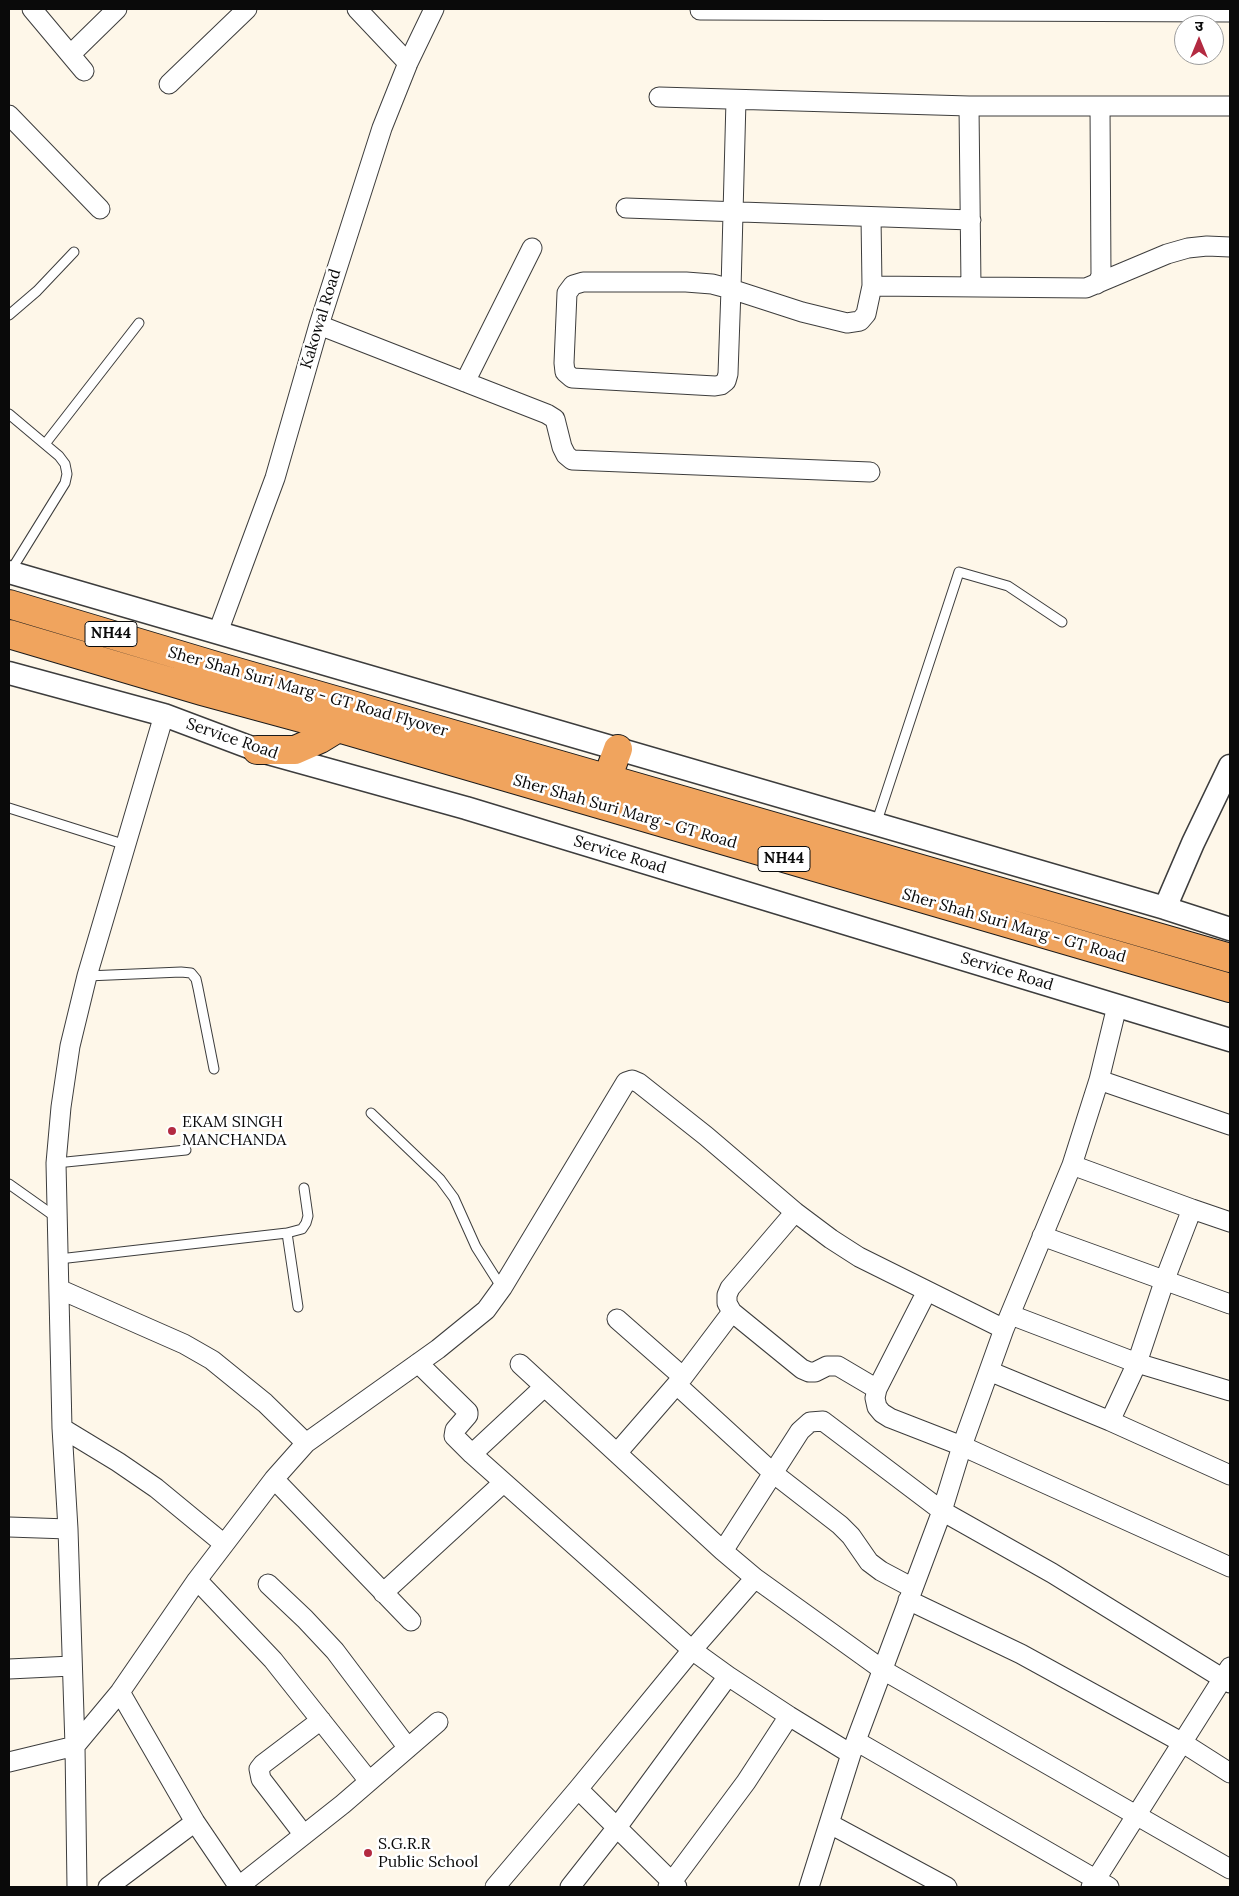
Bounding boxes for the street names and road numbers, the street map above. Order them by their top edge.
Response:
street label: Kakowal Road [297,267,345,371]
road number: NH44 [85,622,137,646]
street label: Sher Shah Suri Marg - GT Road Flyover [166,643,450,741]
street label: Service Road [184,714,280,764]
street label: Sher Shah Suri Marg - GT Road [511,771,739,853]
street label: Service Road [571,832,669,878]
road number: NH44 [758,846,810,872]
street label: Sher Shah Suri Marg - GT Road [900,885,1128,967]
street label: Service Road [958,949,1056,995]

